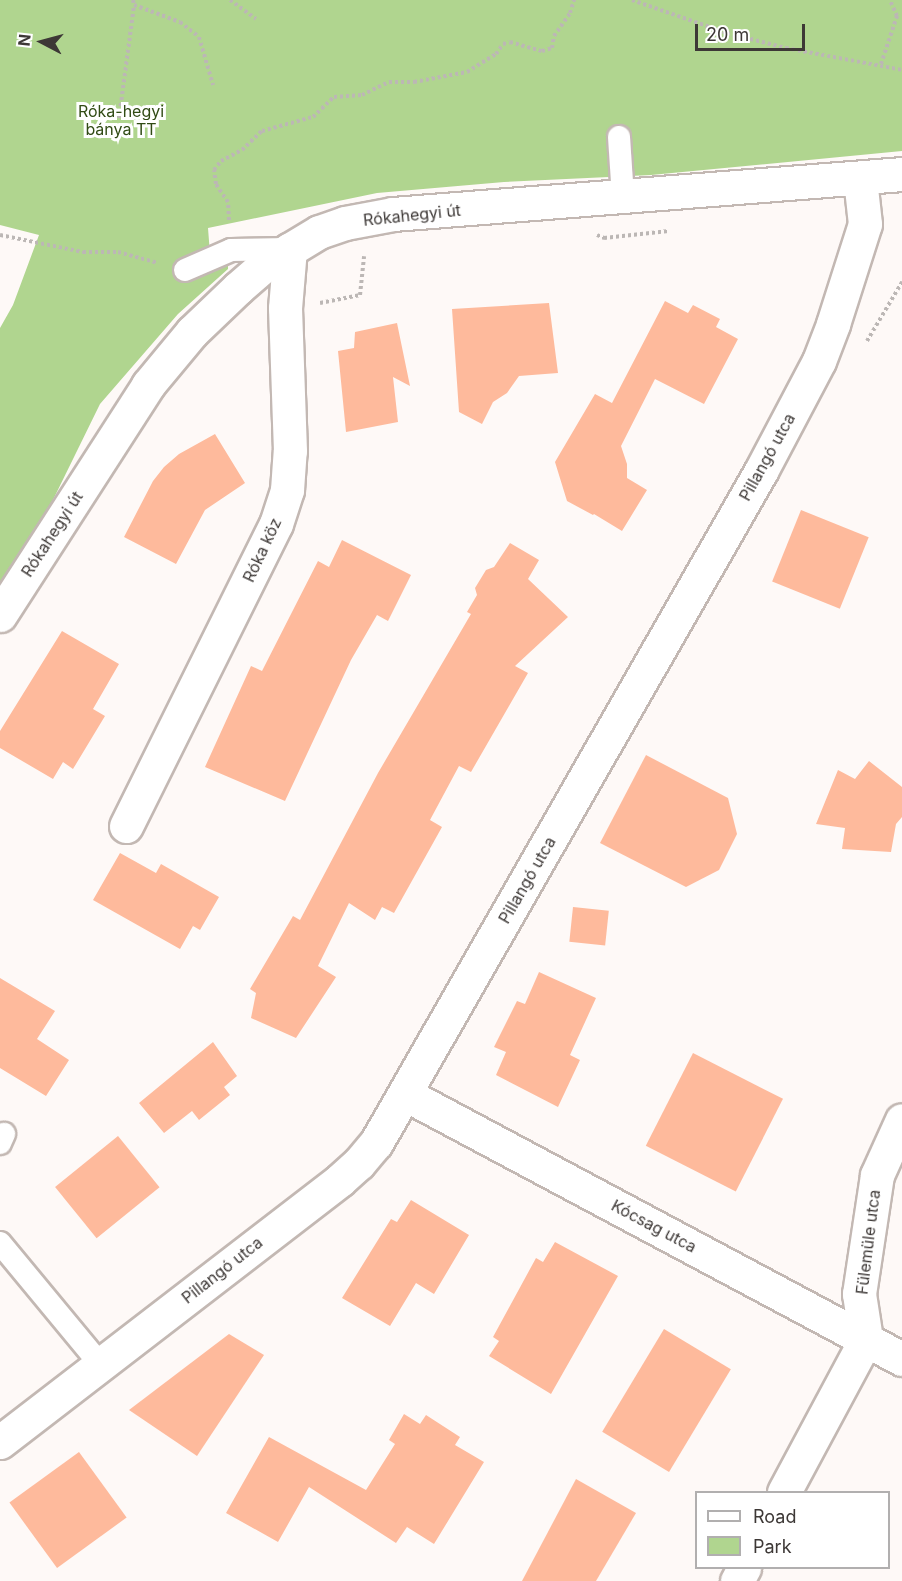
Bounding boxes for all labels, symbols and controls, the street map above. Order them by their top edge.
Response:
north arrow [12,12,72,72]
scale bar [698,12,808,50]
text: 20 m [706,24,749,45]
text: N [14,33,35,47]
park label: Róka-hegyi bánya TT [78,101,164,139]
street label: Rókahegyi út [362,200,462,230]
street label: Pillangó utca [735,410,799,504]
street label: Rókahegyi út [17,488,87,580]
street label: Róka köz [239,515,285,585]
street label: Pillangó utca [494,833,560,927]
street label: Fülemüle utca [852,1188,884,1296]
street label: Kócsag utca [608,1196,700,1256]
street label: Pillangó utca [178,1233,266,1307]
legend [695,1491,890,1569]
text: Road [753,1506,796,1527]
text: Park [753,1536,792,1557]

